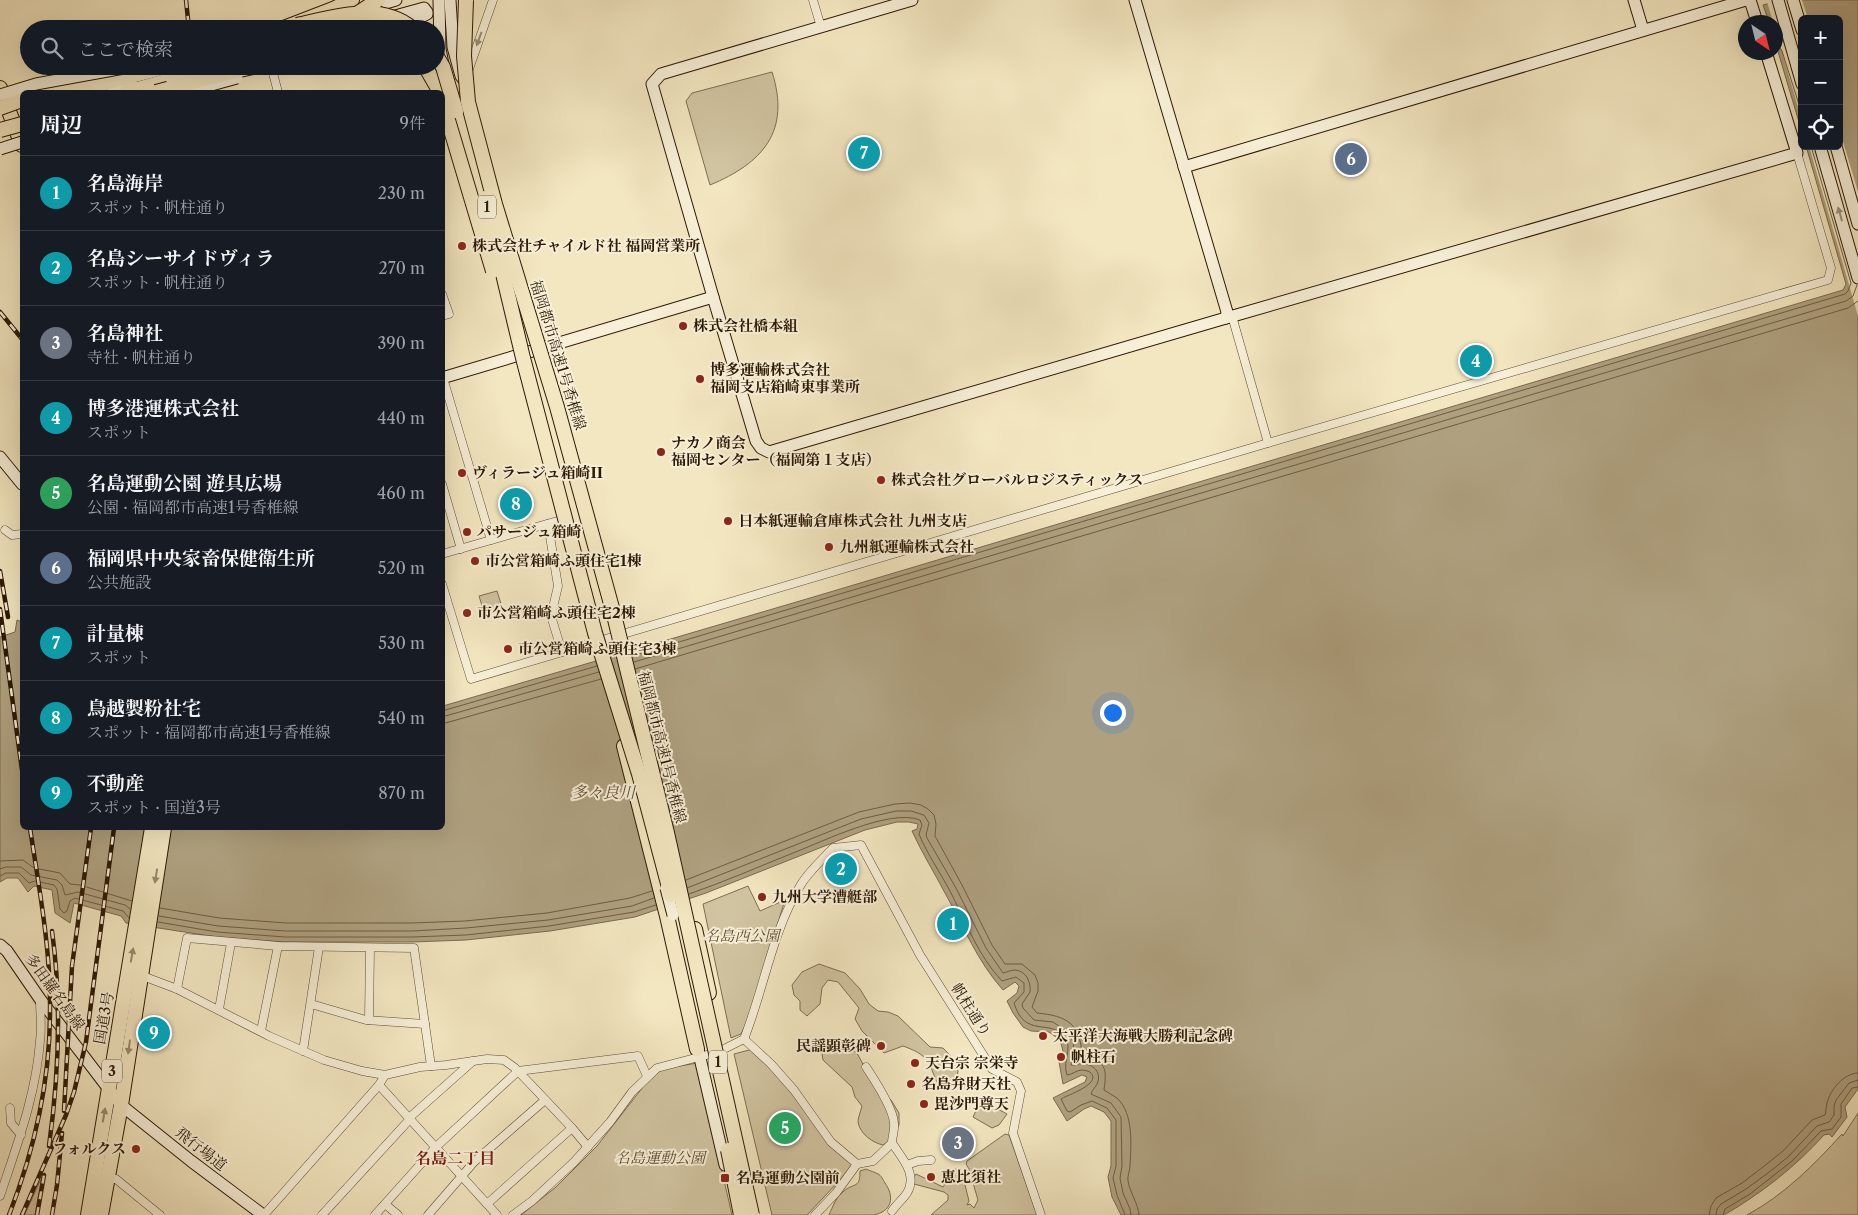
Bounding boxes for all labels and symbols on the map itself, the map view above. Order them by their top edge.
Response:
north arrow [1738,15,1783,60]
one-way arrow [475,32,482,47]
pin: 7 [848,134,880,172]
pin: 6 [1335,140,1367,178]
road number: 1 [478,196,496,218]
one-way arrow [1835,207,1843,222]
place label: 株式会社チャイルド社 福岡営業所 [472,236,700,255]
marker: 株式会社チャイルド社 福岡営業所 [456,240,468,252]
street label: 福岡都市高速1号香椎線 [527,277,590,432]
place label: 株式会社橋本組 [693,316,798,335]
marker: 株式会社橋本組 [677,320,689,332]
pin: 4 [1460,342,1492,380]
place label: 博多運輸株式会社 福岡支店箱崎東事業所 [710,360,860,396]
marker: 博多運輸株式会社 福岡支店箱崎東事業所 [694,373,706,385]
place label: ナカノ商会 福岡センター（福岡第１支店） [671,433,880,469]
marker: ナカノ商会 福岡センター（福岡第１支店） [655,446,667,458]
place label: ヴィラージュ箱崎II [472,463,603,482]
marker: ヴィラージュ箱崎II [456,467,468,479]
place label: 株式会社グローバルロジスティックス [891,470,1143,489]
marker: 株式会社グローバルロジスティックス [875,474,887,486]
pin: 8 [500,485,532,523]
place label: 日本紙運輸倉庫株式会社 九州支店 [738,511,967,530]
marker: 日本紙運輸倉庫株式会社 九州支店 [722,515,734,527]
place label: パサージュ箱崎 [477,522,581,541]
marker: パサージュ箱崎 [461,526,473,538]
place label: 九州紙運輸株式会社 [839,537,974,556]
marker: 九州紙運輸株式会社 [823,541,835,553]
place label: 市公営箱崎ふ頭住宅1棟 [485,551,642,570]
marker: 市公営箱崎ふ頭住宅1棟 [469,555,481,567]
place label: 市公営箱崎ふ頭住宅2棟 [477,603,636,622]
marker: 市公営箱崎ふ頭住宅2棟 [461,607,473,619]
place label: 市公営箱崎ふ頭住宅3棟 [518,639,676,658]
marker: 市公営箱崎ふ頭住宅3棟 [502,643,514,655]
street label: 福岡都市高速1号香椎線 [634,669,691,825]
your location [1100,700,1126,726]
water label: 多々良川 [571,782,637,802]
pin: 2 [825,850,857,888]
one-way arrow [152,868,160,884]
place label: 九州大学漕艇部 [772,887,878,906]
marker: 九州大学漕艇部 [756,891,768,903]
pin: 1 [937,905,969,943]
park label: 名島西公園 [704,926,782,945]
one-way arrow [128,947,136,963]
street label: 多田羅名島線 [21,950,90,1034]
street label: 帆柱通り [947,979,995,1040]
street label: 国道3号 [90,990,117,1046]
pin: 9 [138,1014,170,1052]
place label: 太平洋大海戦大勝利記念碑 [1053,1026,1233,1045]
marker: 太平洋大海戦大勝利記念碑 [1037,1030,1049,1042]
place label: 民謡顕彰碑 [796,1036,871,1055]
one-way arrow [125,1039,133,1055]
marker: 民謡顕彰碑 [875,1040,887,1052]
place label: 帆柱石 [1071,1047,1116,1066]
road number: 1 [709,1050,727,1074]
marker: 帆柱石 [1055,1051,1067,1063]
place label: 天台宗 宗栄寺 [925,1053,1019,1072]
marker: 天台宗 宗栄寺 [909,1057,921,1069]
road number: 3 [102,1060,122,1082]
place label: 名島弁財天社 [921,1074,1011,1093]
marker: 名島弁財天社 [905,1078,917,1090]
place label: 毘沙門尊天 [934,1094,1009,1113]
marker: 毘沙門尊天 [918,1098,930,1110]
one-way arrow [100,1107,108,1123]
pin: 5 [769,1109,801,1147]
street label: 飛行場道 [172,1123,231,1175]
pin: 3 [942,1124,974,1162]
place label: フォルクス [52,1139,126,1158]
marker: フォルクス [130,1143,142,1155]
district label: 名島二丁目 [415,1148,495,1168]
park label: 名島運動公園 [615,1148,708,1167]
place label: 恵比須社 [941,1167,1001,1186]
place label: 名島運動公園前 [735,1168,840,1187]
marker: 恵比須社 [925,1171,937,1183]
marker: 名島運動公園前 [719,1172,731,1184]

